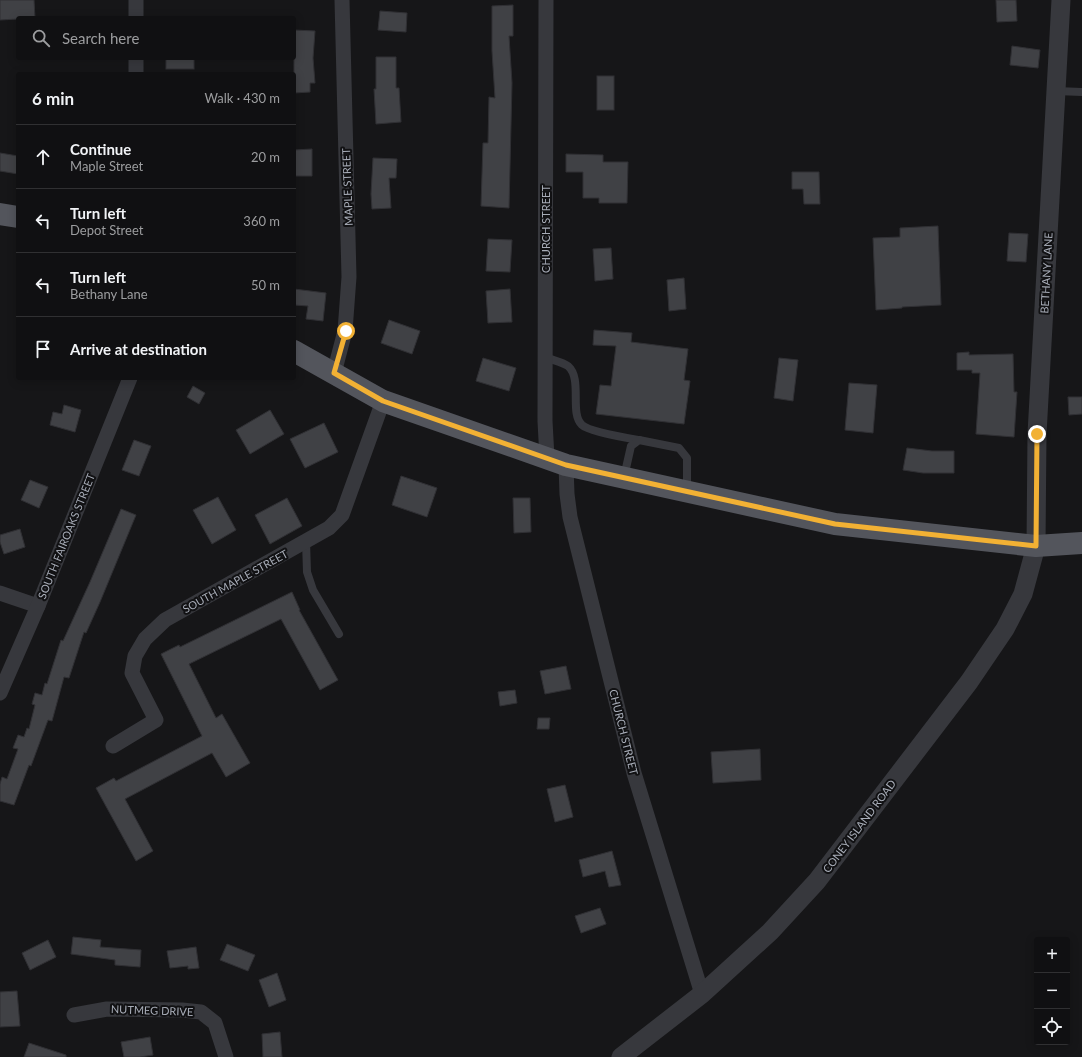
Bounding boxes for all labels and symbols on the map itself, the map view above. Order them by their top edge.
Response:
street label: MAPLE STREET [339,147,355,226]
street label: CHURCH STREET [539,185,552,273]
street label: BETHANY LANE [1037,232,1055,314]
route start [337,322,355,340]
route end [1028,425,1046,443]
street label: SOUTH FAIROAKS STREET [35,471,97,601]
street label: SOUTH MAPLE STREET [180,546,290,615]
street label: CHURCH STREET [607,688,641,777]
street label: CONEY ISLAND ROAD [820,777,898,875]
street label: NUTMEG DRIVE [111,1002,193,1018]

